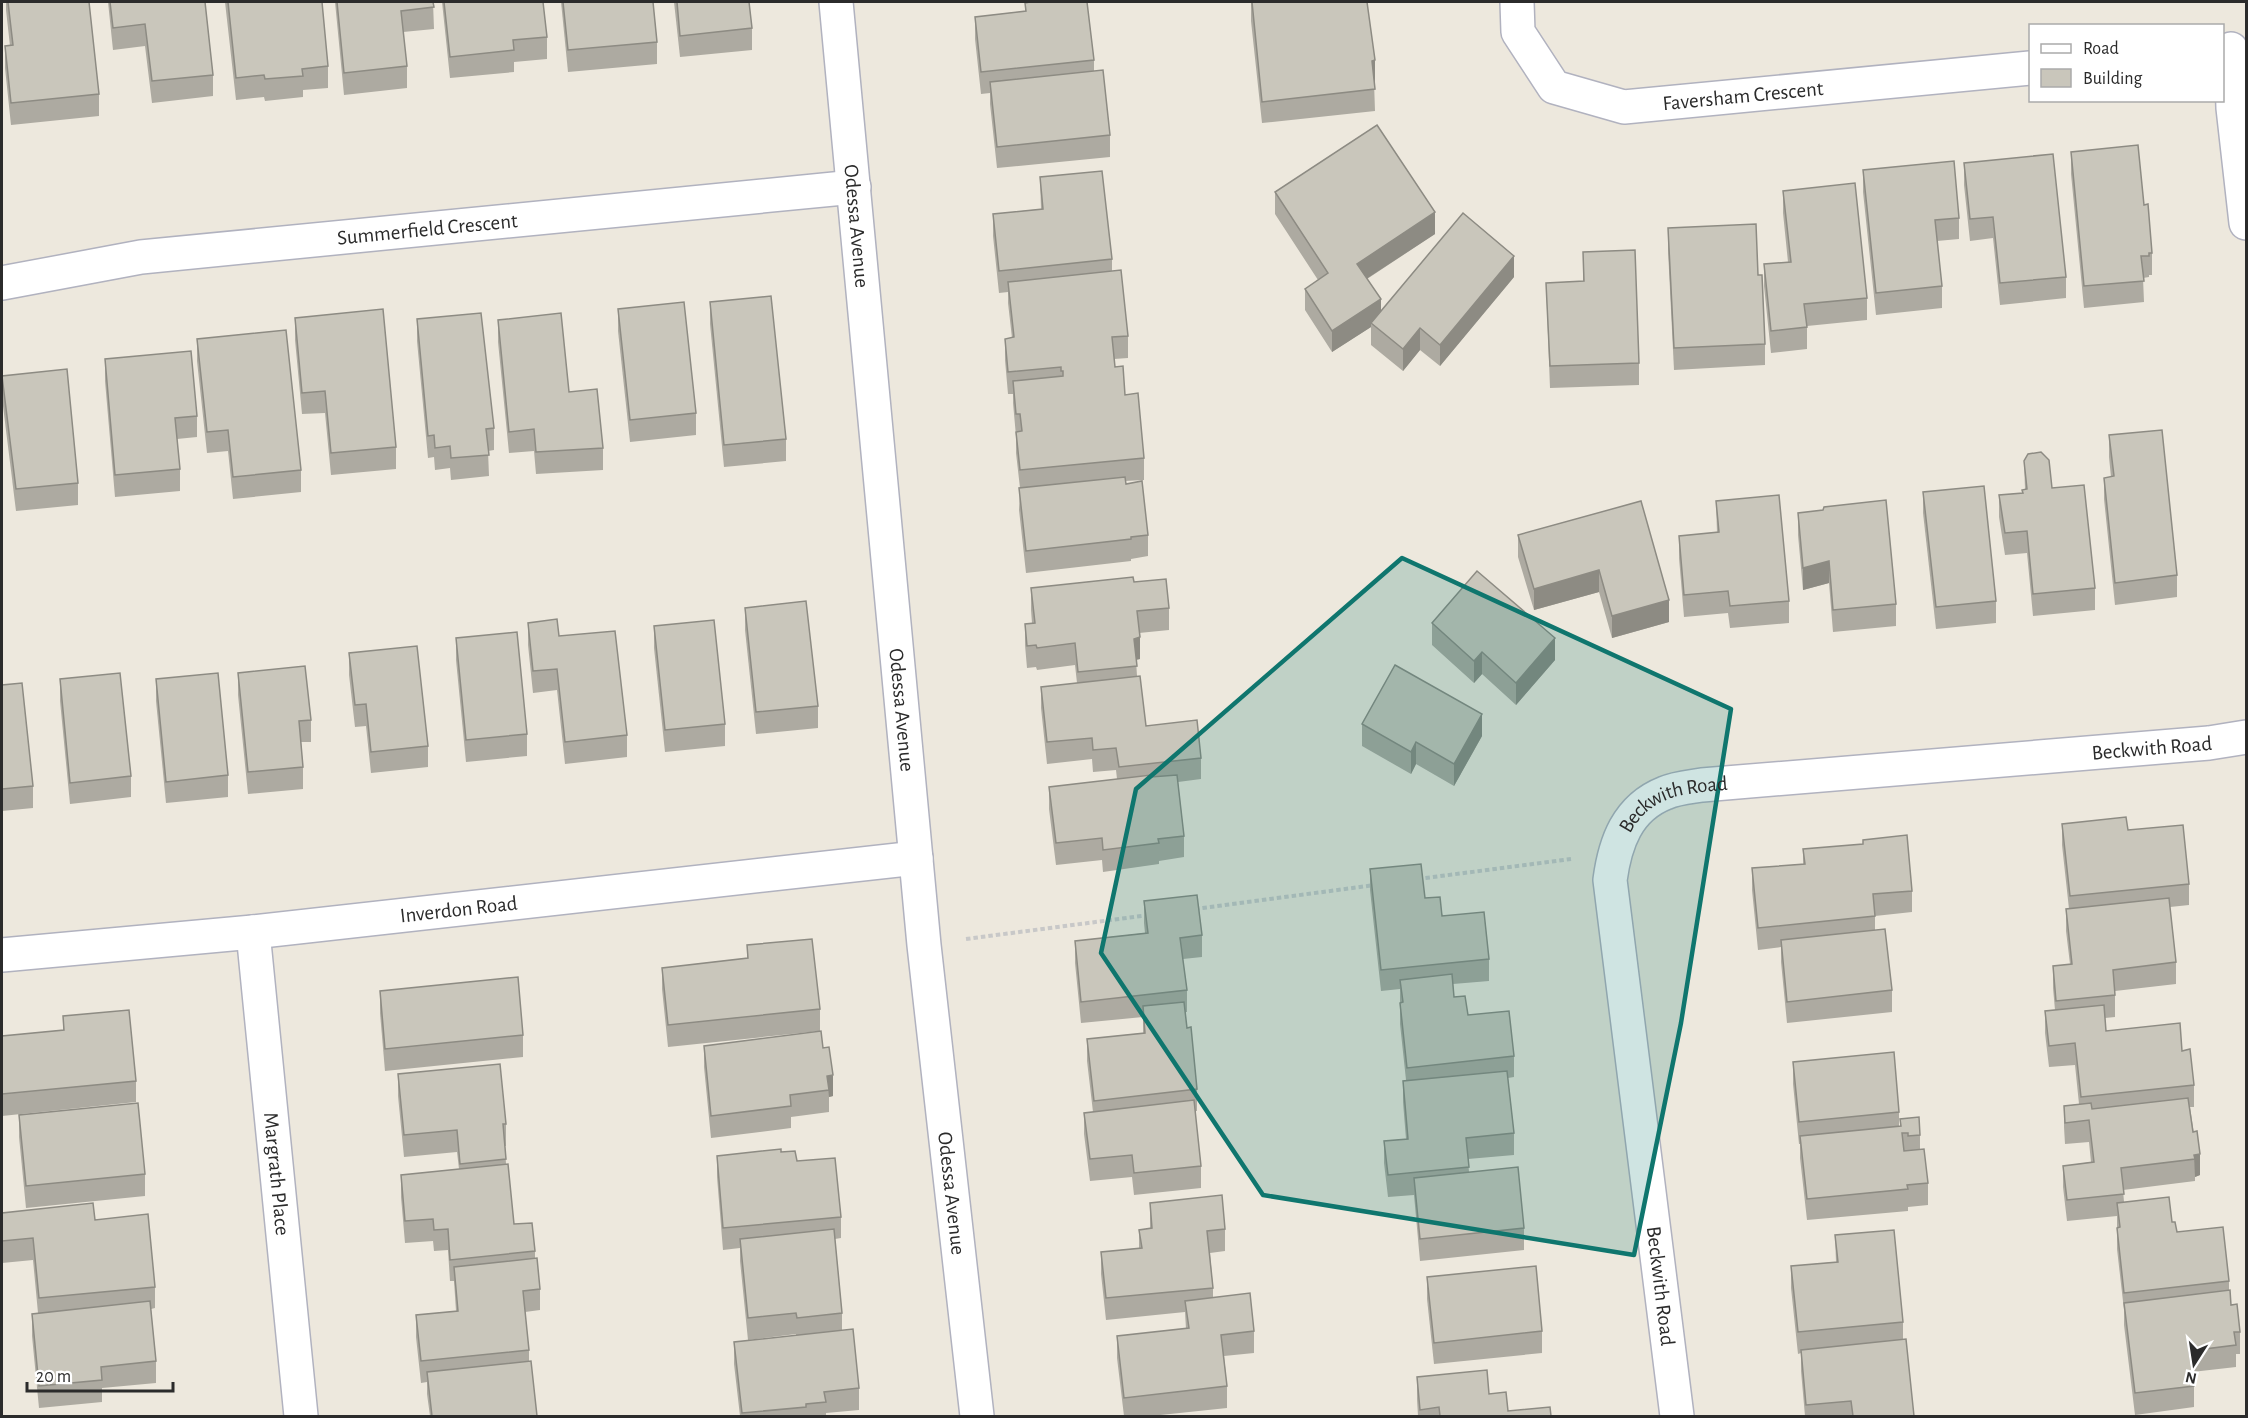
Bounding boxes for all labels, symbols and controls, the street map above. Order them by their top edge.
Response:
legend [2029,24,2224,102]
text: Road [2083,40,2119,58]
text: Building [2083,70,2143,88]
street label: Faversham Crescent [1662,78,1825,114]
street label: Odessa Avenue [840,163,873,289]
street label: Summerfield Crescent [336,210,519,249]
street label: Odessa Avenue [885,647,918,773]
street label: Beckwith Road [2091,733,2213,764]
street label: Beckwith Road [1615,773,1729,836]
street label: Inverdon Road [399,893,519,927]
street label: Margrath Place [260,1111,293,1237]
street label: Odessa Avenue [934,1131,969,1256]
street label: Beckwith Road [1643,1225,1678,1347]
north arrow [2164,1334,2224,1394]
scale bar [27,1355,172,1393]
text: 20 m [36,1368,71,1386]
text: N [2184,1369,2198,1387]

